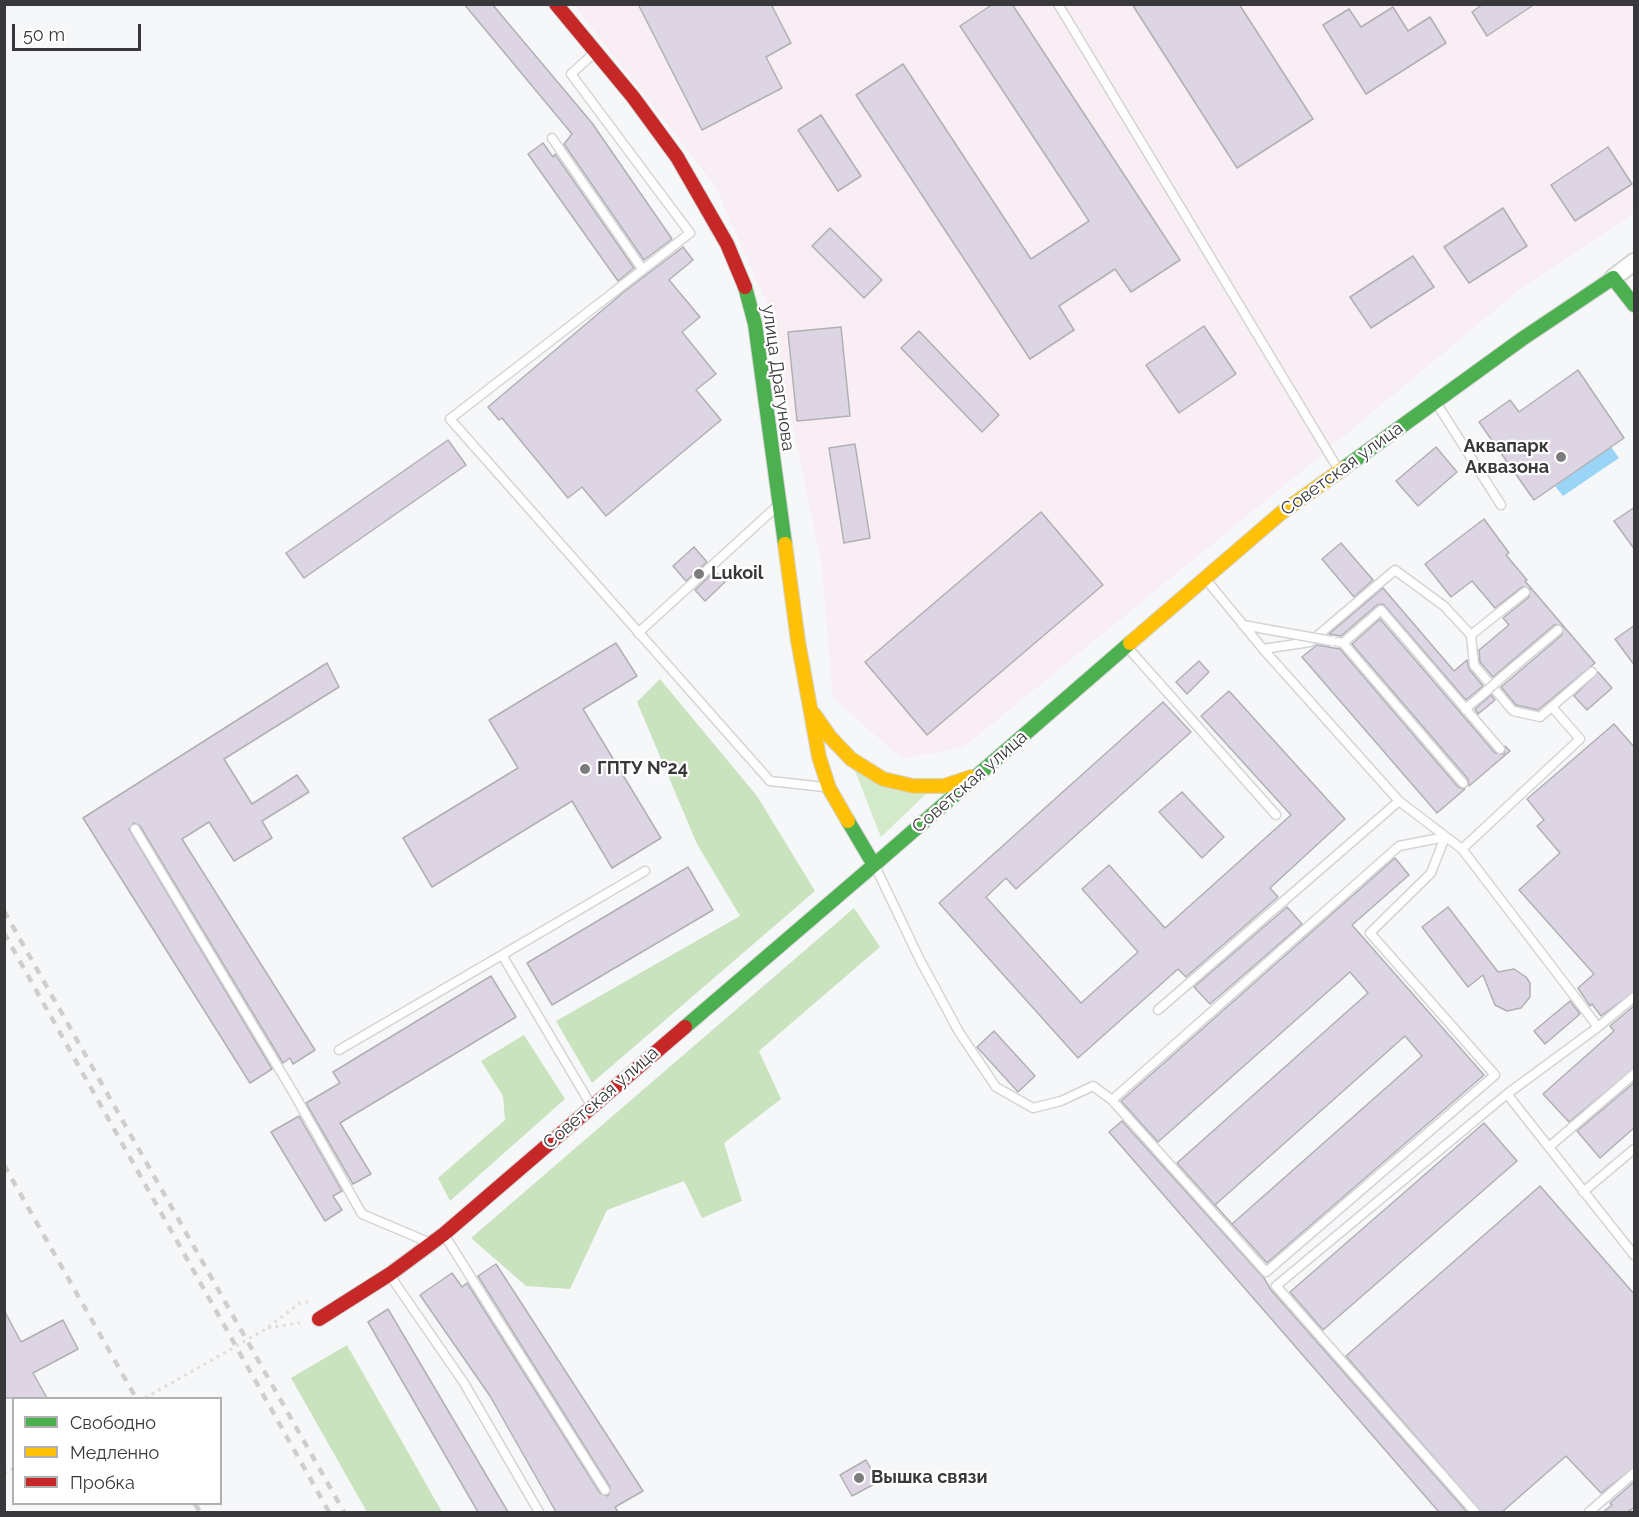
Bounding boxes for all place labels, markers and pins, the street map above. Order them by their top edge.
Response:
place label: Аквапарк Аквазона [1463,436,1549,478]
marker: Аквапарк Аквазона [1554,450,1568,464]
place label: Lukoil [711,563,763,585]
marker: Lukoil [692,567,706,581]
place label: ГПТУ №24 [597,758,688,780]
marker: ГПТУ №24 [578,762,592,776]
place label: Вышка связи [871,1467,988,1489]
marker: Вышка связи [852,1471,866,1485]

